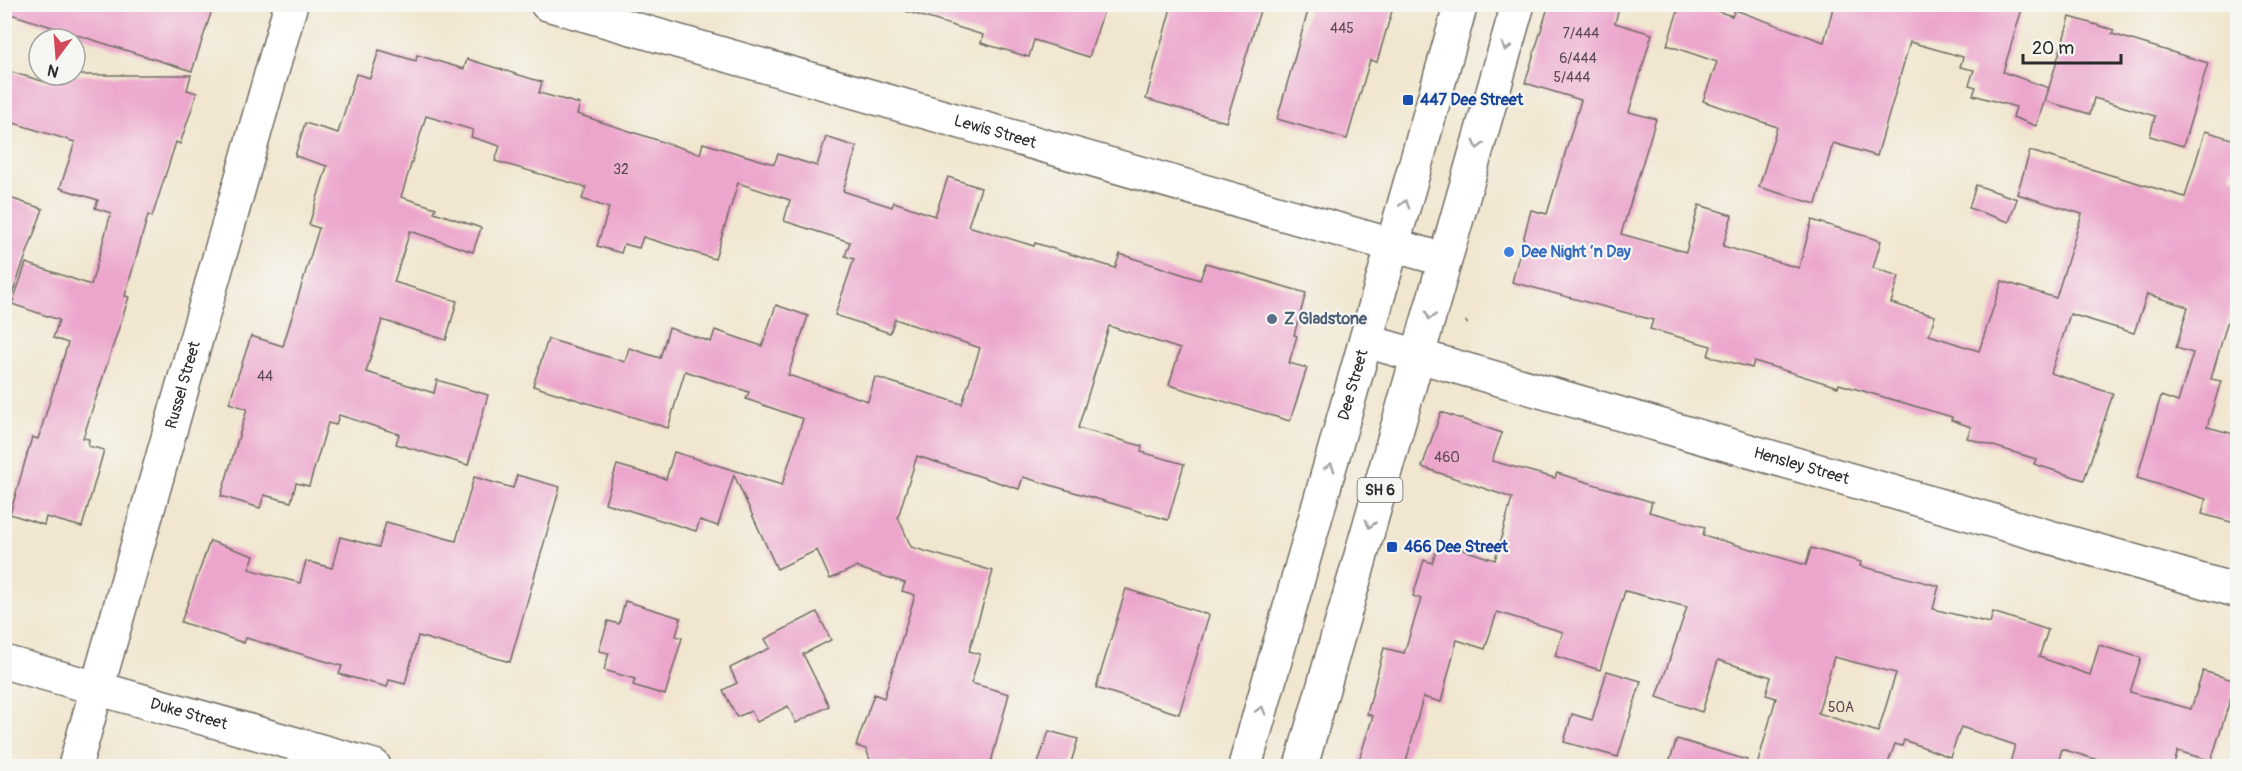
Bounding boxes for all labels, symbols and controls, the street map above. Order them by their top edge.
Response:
house number: 445 [1330,20,1354,37]
house number: 7/444 [1563,25,1599,42]
north arrow [27,27,87,87]
scale bar [2023,27,2120,65]
text: 20 m [2032,37,2074,60]
one-way arrow [1501,41,1513,51]
house number: 6/444 [1559,50,1597,67]
text: N [45,59,61,82]
house number: 5/444 [1554,69,1590,86]
place label: 447 Dee Street [1420,90,1524,110]
marker: 447 Dee Street [1401,93,1415,107]
street label: Lewis Street [952,111,1039,153]
one-way arrow [1473,139,1485,150]
house number: 32 [613,161,629,178]
one-way arrow [1397,199,1410,209]
place label: Dee Night ‘n Day [1521,242,1631,262]
marker: Dee Night ‘n Day [1502,245,1516,259]
place label: Z Gladstone [1284,309,1368,329]
one-way arrow [1424,311,1437,321]
marker: Z Gladstone [1265,312,1279,326]
street label: Russel Street [161,338,205,431]
street label: Dee Street [1333,347,1373,423]
house number: 44 [257,368,273,385]
street label: Hensley Street [1751,443,1852,489]
house number: 460 [1434,449,1460,466]
one-way arrow [1323,462,1335,473]
road number: SH 6 [1358,478,1402,502]
one-way arrow [1365,519,1378,529]
place label: 466 Dee Street [1404,537,1509,557]
marker: 466 Dee Street [1385,540,1399,554]
street label: Duke Street [148,694,230,734]
house number: 50A [1828,699,1854,716]
one-way arrow [1254,705,1266,716]

